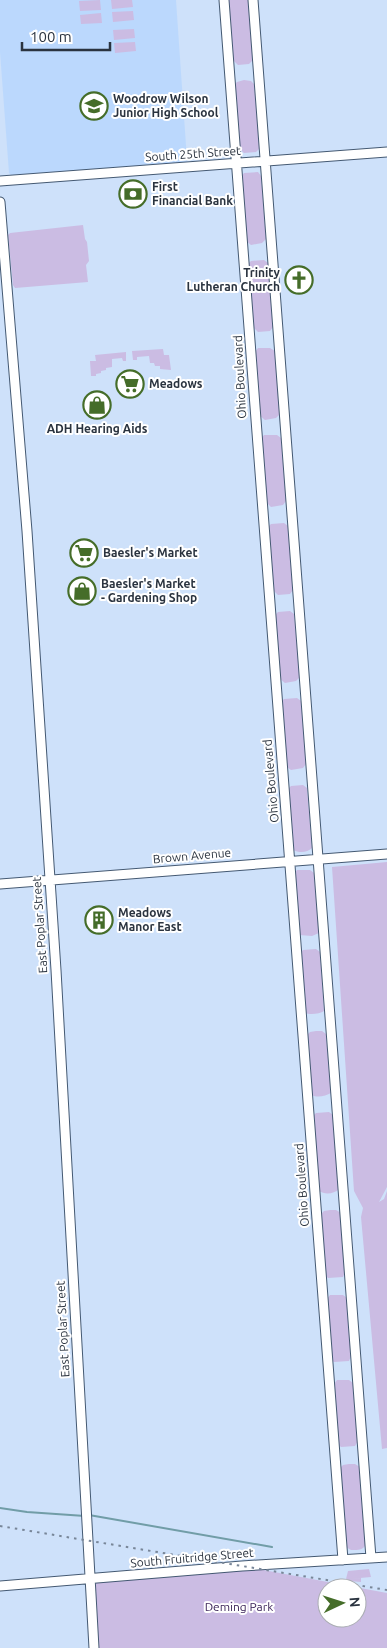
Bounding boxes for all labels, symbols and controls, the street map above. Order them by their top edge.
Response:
scale bar [22,20,110,52]
text: 100 m [30,28,72,45]
school or university icon: Woodrow Wilson Junior High School [79,91,109,121]
place label: Woodrow Wilson Junior High School [113,92,219,119]
street label: South 25th Street [145,144,241,163]
bank icon: First Financial Bank [118,179,148,209]
place label: First Financial Bank [152,180,233,207]
church icon: Trinity Lutheran Church [284,265,314,295]
place label: Trinity Lutheran Church [187,266,281,293]
street label: Ohio Boulevard [231,335,248,419]
supermarket icon: Meadows [115,369,145,399]
place label: Meadows [149,377,203,390]
shop icon: ADH Hearing Aids [82,390,112,420]
place label: ADH Hearing Aids [47,422,148,435]
supermarket icon: Baesler's Market [69,538,99,568]
place label: Baesler's Market [103,546,198,559]
shop icon: Baesler's Market - Gardening Shop [67,576,97,606]
place label: Baesler's Market - Gardening Shop [101,577,197,604]
street label: Ohio Boulevard [260,739,281,823]
street label: Brown Avenue [152,846,232,865]
street label: East Poplar Street [30,876,49,974]
building icon: Meadows Manor East [84,905,114,935]
place label: Meadows Manor East [118,906,182,933]
street label: Ohio Boulevard [292,1143,311,1227]
street label: East Poplar Street [53,1280,72,1378]
street label: South Fruitridge Street [130,1546,255,1569]
north arrow [317,1578,367,1628]
text: N [347,1596,363,1608]
park label: Deming Park [205,1600,273,1613]

